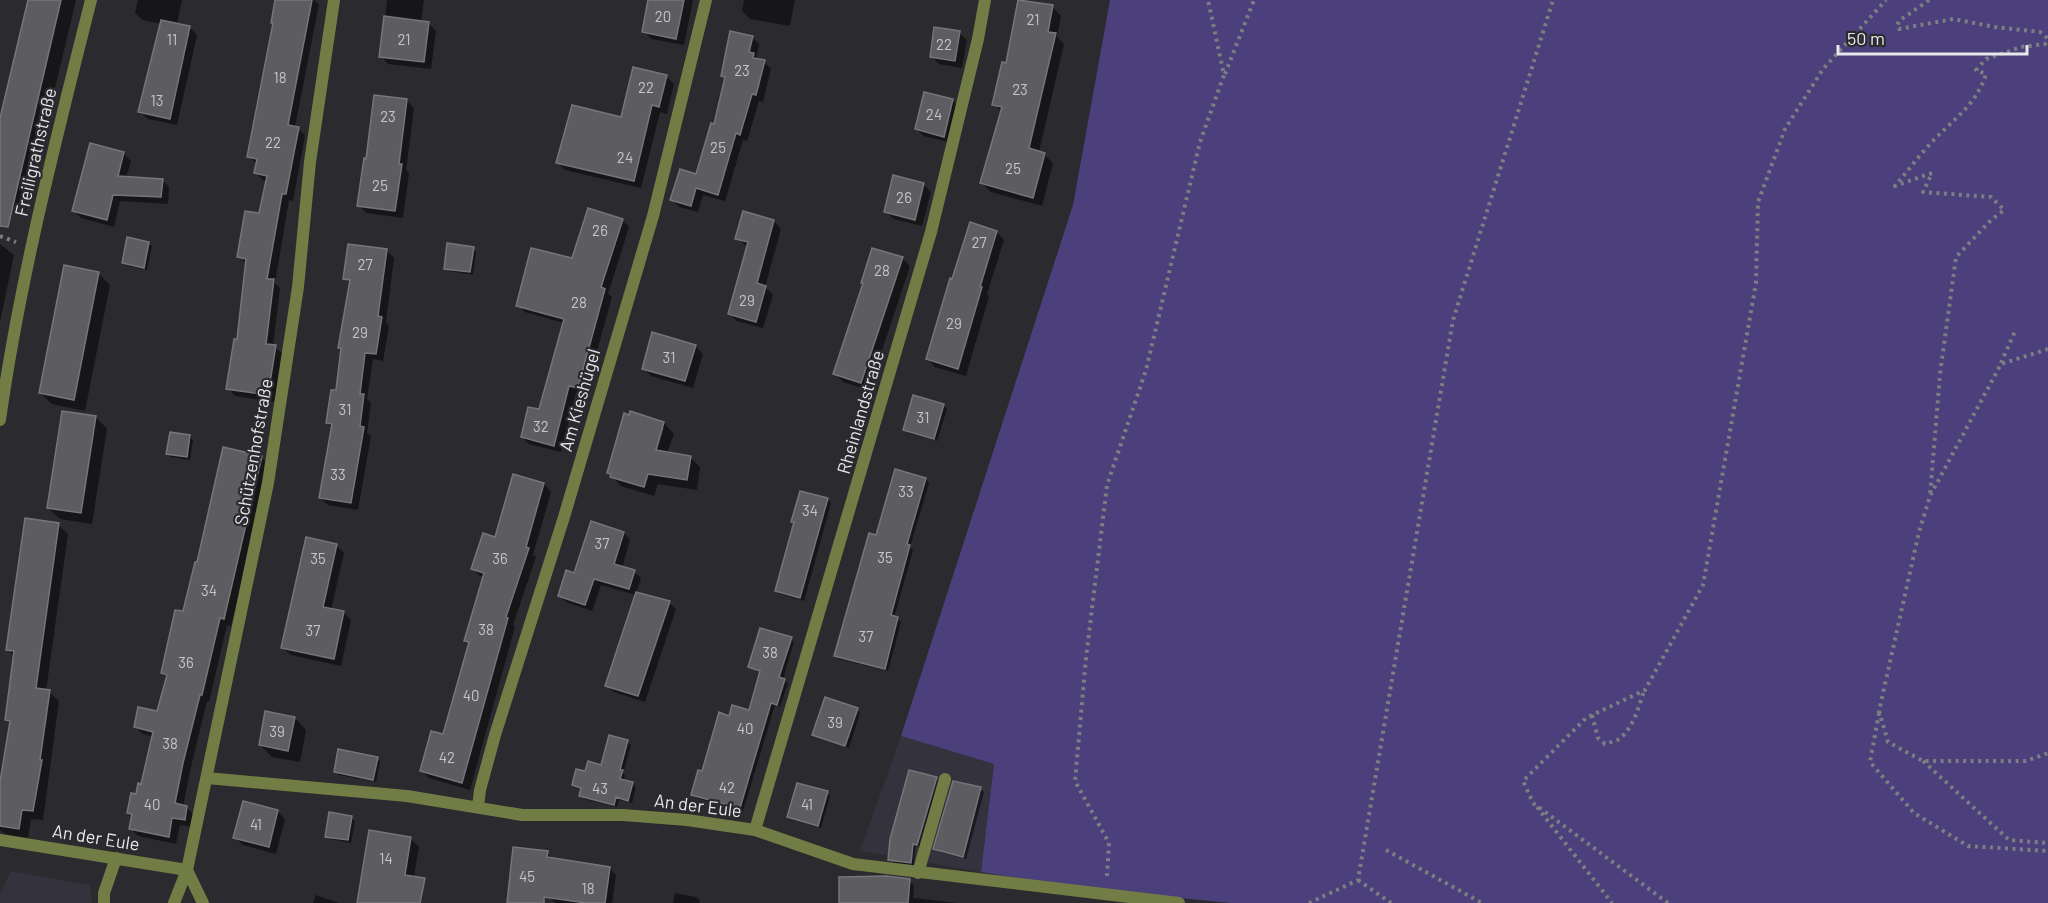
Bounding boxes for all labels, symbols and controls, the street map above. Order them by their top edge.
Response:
house number: 20 [655,7,671,25]
house number: 21 [1026,10,1040,28]
scale bar [1838,18,2027,56]
text: 50 m [1847,27,1885,49]
house number: 11 [167,30,177,48]
house number: 21 [397,30,411,48]
house number: 22 [936,35,952,53]
house number: 23 [734,61,750,79]
house number: 18 [273,68,287,86]
house number: 22 [638,78,654,96]
house number: 23 [1012,80,1028,98]
street label: Freiligrathstraße [9,85,61,219]
house number: 13 [151,91,163,109]
house number: 24 [926,105,942,123]
house number: 23 [380,107,396,125]
house number: 22 [265,133,281,151]
house number: 25 [710,138,726,156]
house number: 24 [617,148,633,166]
house number: 25 [1005,159,1021,177]
house number: 25 [372,176,388,194]
house number: 26 [896,188,912,206]
house number: 26 [592,221,608,239]
house number: 27 [971,233,987,251]
house number: 27 [357,255,373,273]
house number: 28 [874,261,890,279]
house number: 29 [739,291,755,309]
house number: 28 [571,293,587,311]
house number: 29 [946,314,962,332]
house number: 29 [352,323,368,341]
street label: Am Kieshügel [554,346,604,454]
house number: 31 [663,348,675,366]
street label: Rheinlandstraße [832,348,888,476]
street label: Schützenhofstraße [229,377,277,527]
house number: 31 [339,400,351,418]
house number: 31 [917,408,929,426]
house number: 32 [533,417,549,435]
house number: 33 [330,465,346,483]
house number: 33 [898,482,914,500]
house number: 34 [802,501,818,519]
house number: 37 [595,534,609,552]
house number: 35 [877,548,893,566]
house number: 35 [310,549,326,567]
house number: 36 [492,549,508,567]
house number: 34 [201,581,217,599]
house number: 38 [478,620,494,638]
house number: 37 [306,621,320,639]
house number: 37 [859,627,873,645]
house number: 38 [762,643,778,661]
house number: 36 [178,653,194,671]
house number: 40 [463,686,479,704]
house number: 39 [827,713,843,731]
house number: 40 [737,719,753,737]
house number: 39 [269,722,285,740]
house number: 38 [162,734,178,752]
house number: 42 [439,748,455,766]
house number: 42 [719,778,735,796]
house number: 43 [592,779,608,797]
street label: An der Eule [653,789,743,821]
house number: 40 [144,795,160,813]
house number: 41 [801,795,813,813]
house number: 41 [250,815,262,833]
street label: An der Eule [51,819,141,855]
house number: 14 [379,849,393,867]
house number: 45 [519,867,535,885]
house number: 18 [581,879,595,897]

